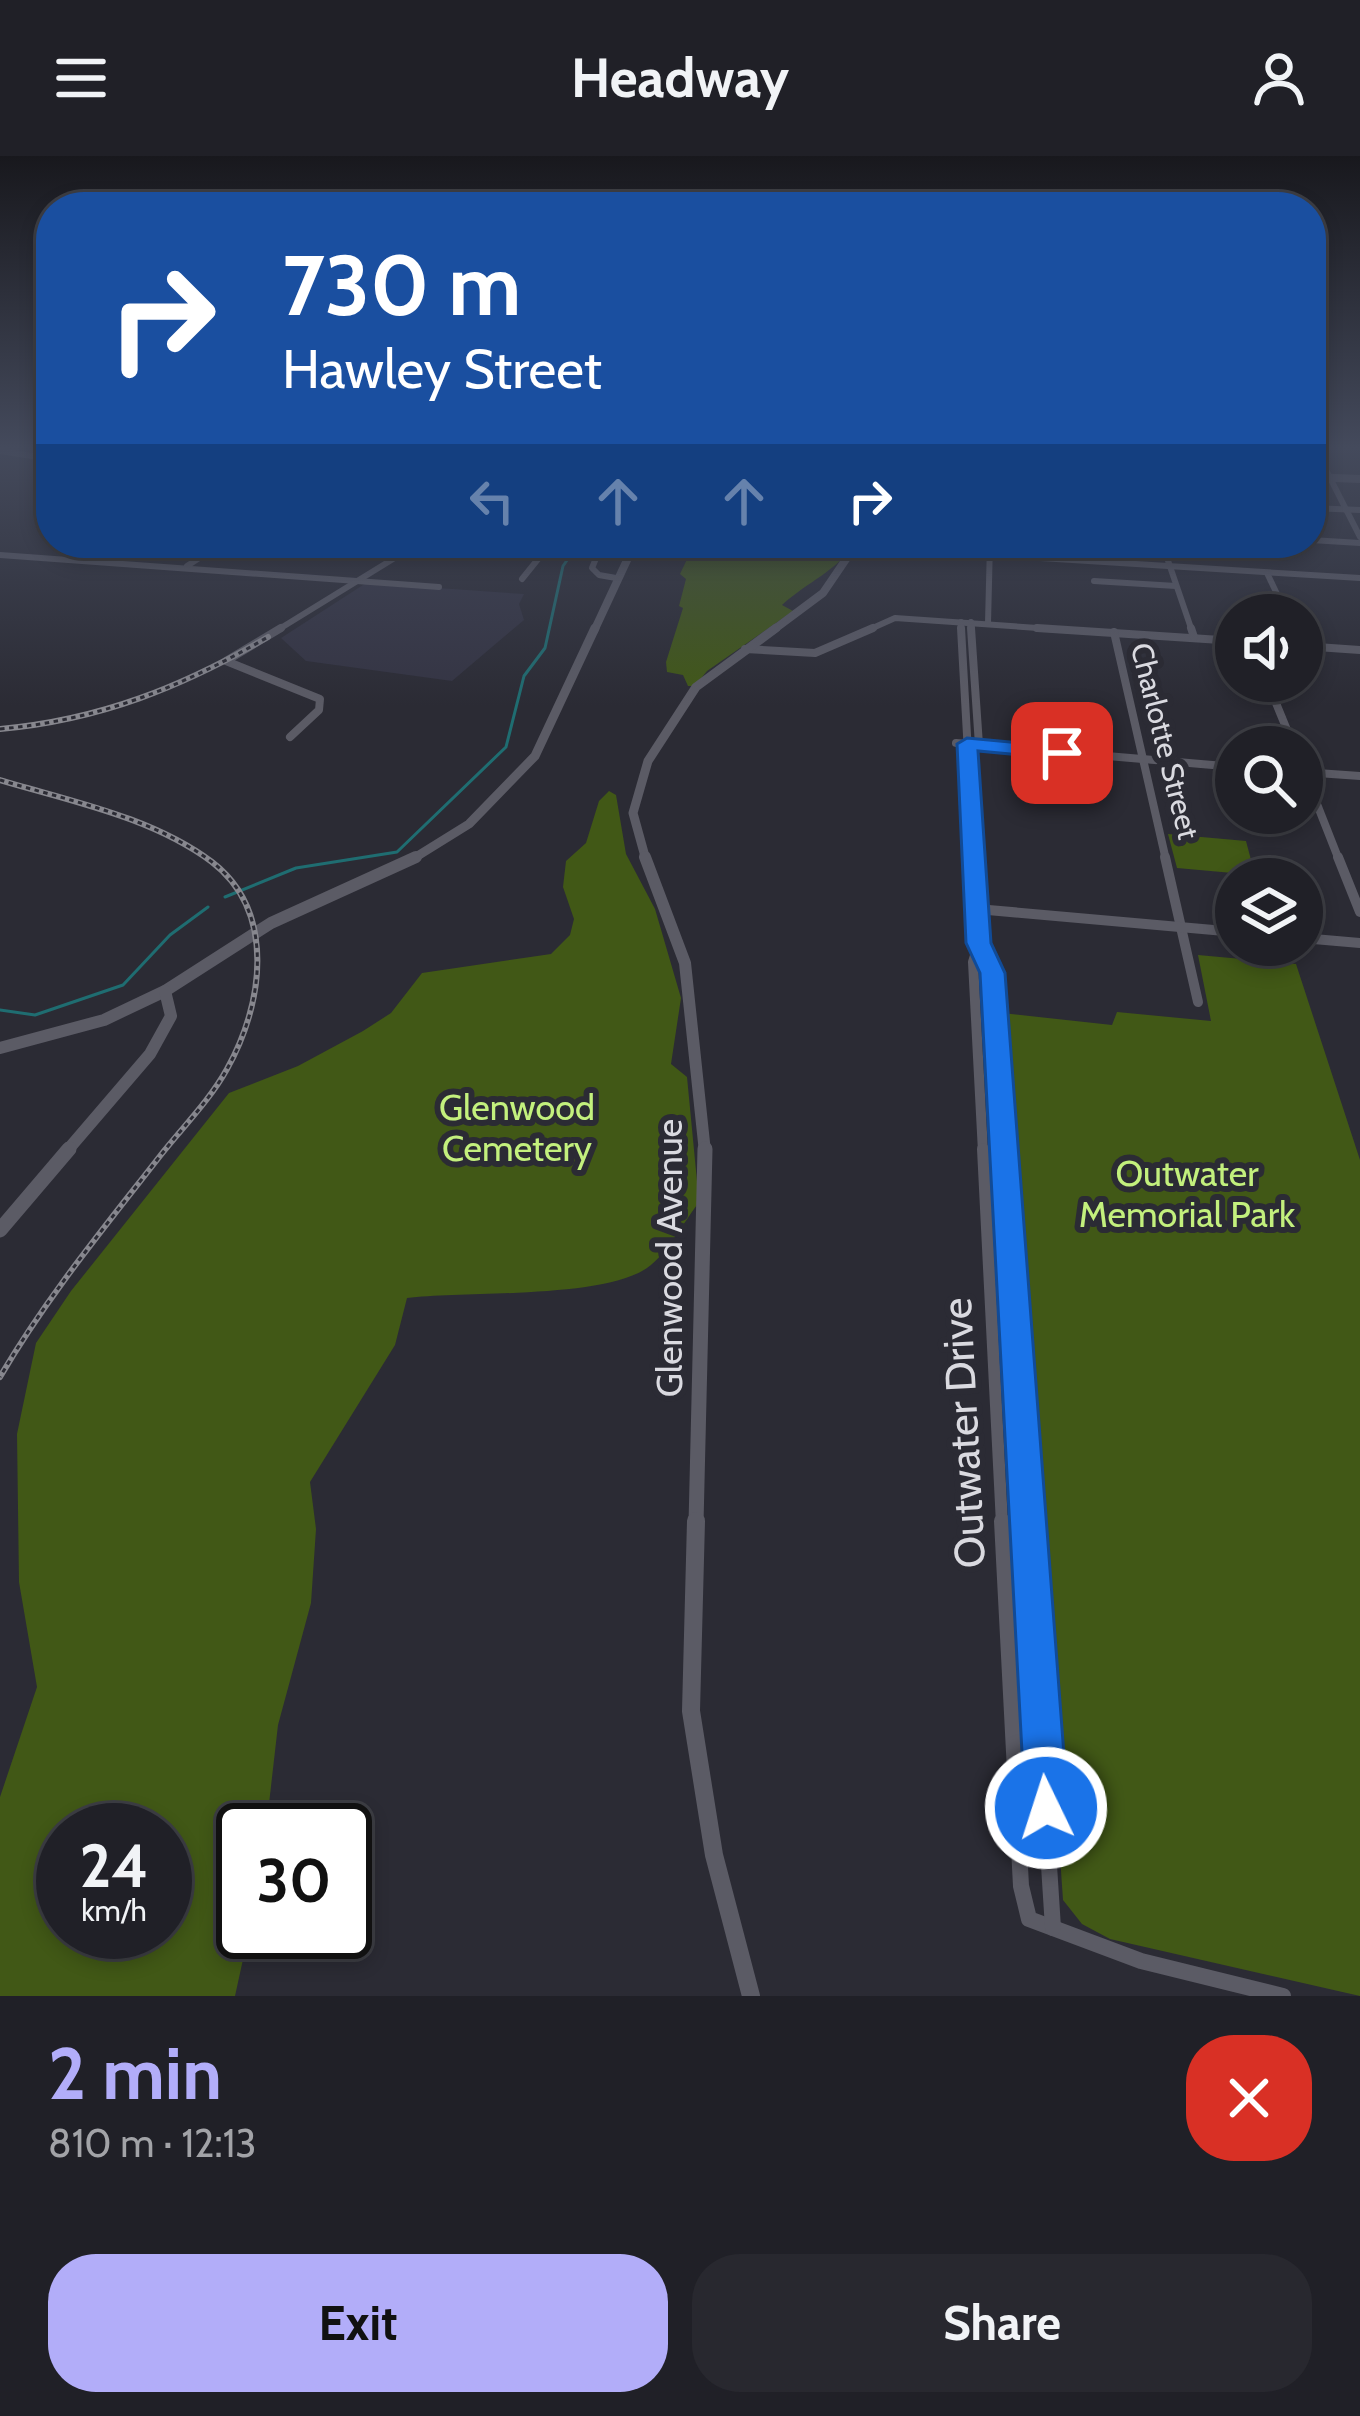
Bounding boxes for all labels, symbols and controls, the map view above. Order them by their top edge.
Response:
icon: menu [48,45,114,111]
text: Headway [571,45,789,111]
icon: person [1246,45,1312,111]
text: 730 m [282,234,521,336]
icon: right [84,240,240,396]
text: Hawley Street [282,336,602,402]
icon: left [459,468,525,534]
icon: ahead [585,468,651,534]
icon: ahead [711,468,777,534]
icon: right [837,468,903,534]
map controls [1215,594,1323,966]
button: sound [1215,594,1323,702]
street label: Charlotte Street [1123,639,1207,843]
pin [1011,702,1113,804]
icon: arrive [1029,720,1095,786]
button: search [1215,726,1323,834]
button: layers [1215,858,1323,966]
park label: Glenwood Cemetery [439,1085,595,1170]
street label: Glenwood Avenue [647,1119,691,1397]
park label: Outwater Memorial Park [1079,1151,1296,1236]
street label: Outwater Drive [930,1296,996,1570]
position arrow [983,1745,1109,1871]
speed limit sign: 30 [216,1803,372,1959]
text: 24 [80,1829,149,1902]
text: km/h [81,1892,147,1929]
text: 2 min [48,2030,222,2117]
button: close [1186,2035,1312,2161]
text: 810 m · 12:13 [48,2119,256,2167]
button: Exit [48,2254,668,2392]
button: Share [692,2254,1312,2392]

